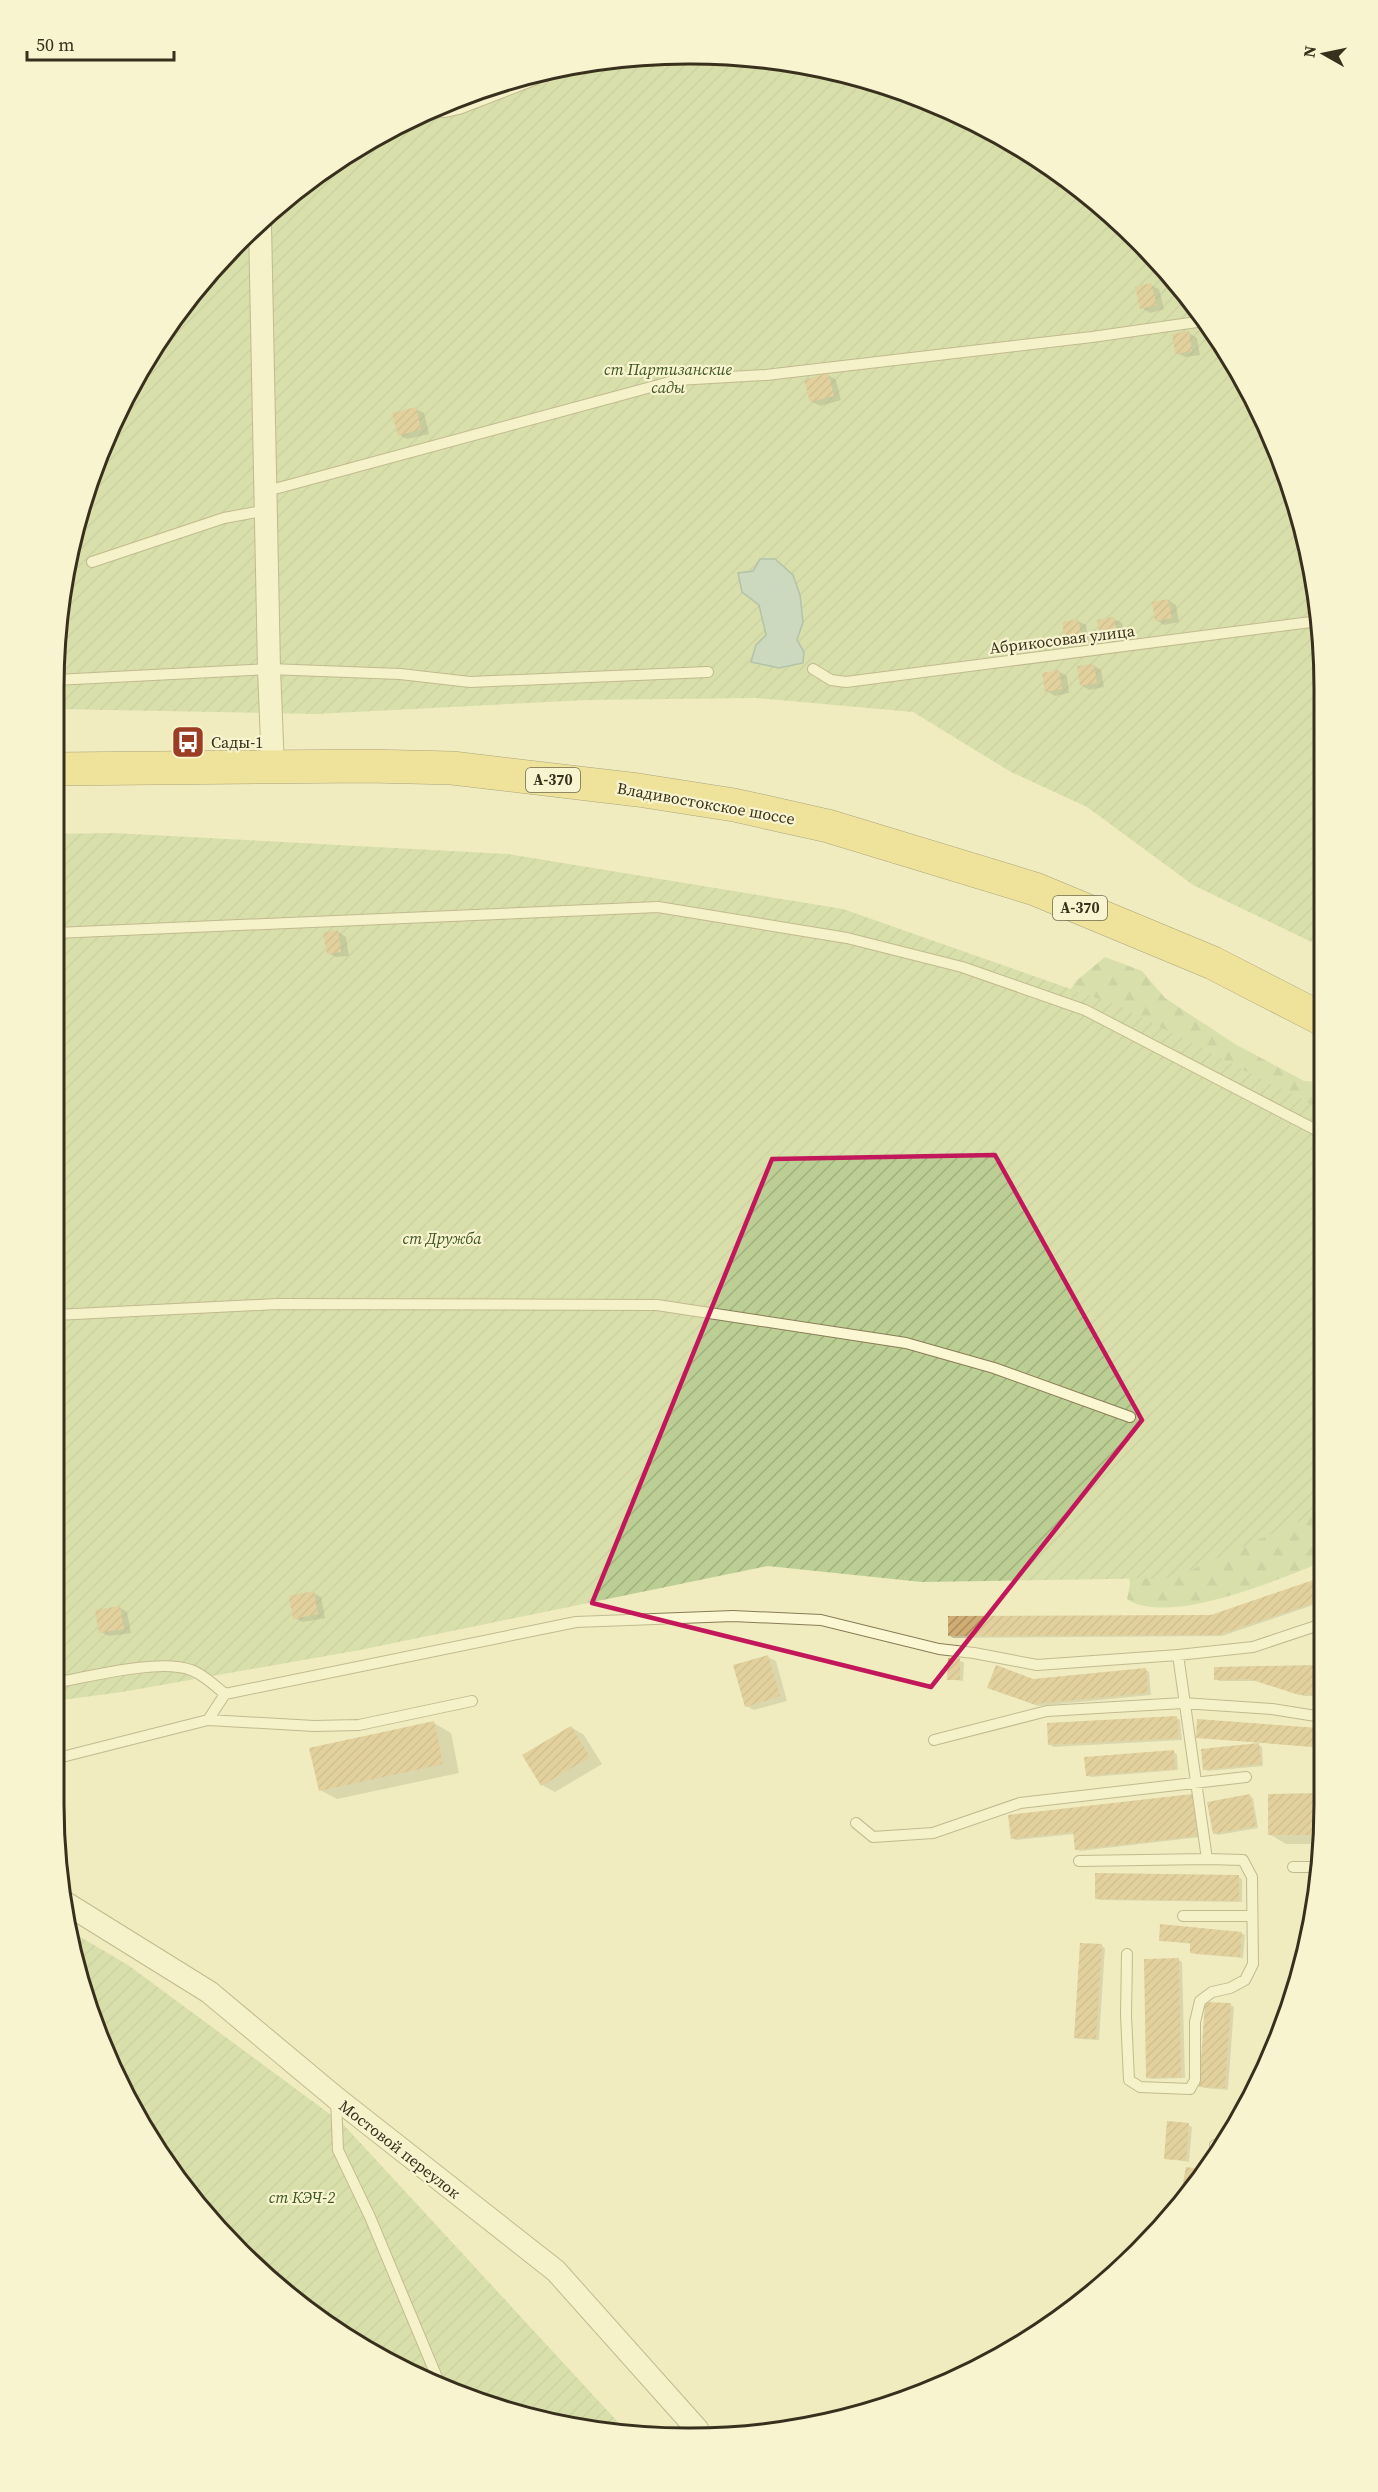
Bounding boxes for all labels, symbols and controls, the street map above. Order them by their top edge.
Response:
scale bar [27,24,174,62]
north arrow [1294,24,1354,84]
text: 50 m [36,32,74,57]
text: N [1297,44,1321,59]
park label: ст Партизанские сады [604,358,732,398]
street label: Абрикосовая улица [988,619,1137,659]
bus stop icon: Сады-1 [170,724,206,760]
place label: Сады-1 [211,731,263,753]
road number: А-370 [526,768,580,792]
street label: Владивостокское шоссе [615,777,797,829]
road number: А-370 [1053,896,1107,920]
park label: ст Дружба [402,1227,482,1249]
street label: Мостовой переулок [335,2095,465,2203]
park label: ст КЭЧ-2 [269,2186,335,2208]

